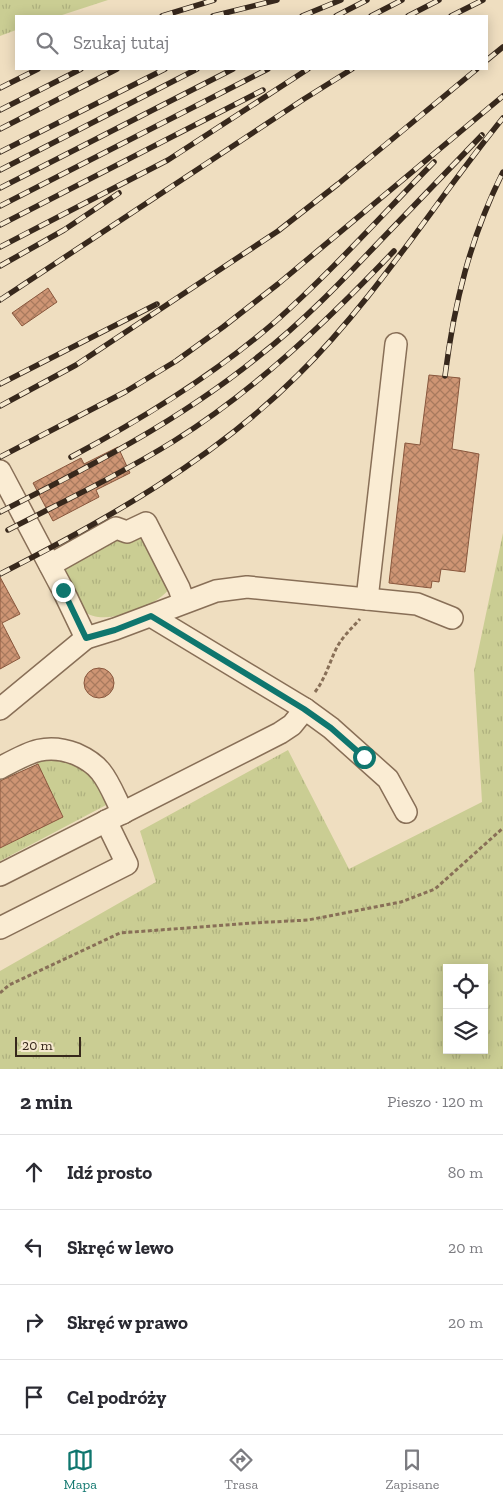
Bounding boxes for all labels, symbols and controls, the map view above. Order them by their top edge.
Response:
search box [15,15,488,70]
icon: search [33,29,61,57]
text: Szukaj tutaj [73,31,169,54]
route end [52,579,75,602]
route start [353,746,376,769]
map controls [443,964,488,1054]
button: locate [443,964,488,1009]
button: layers [443,1009,488,1054]
scale bar [15,1034,81,1057]
text: 20 m [22,1037,53,1054]
text: 2 min [20,1089,72,1114]
text: Pieszo · 120 m [387,1092,483,1111]
icon: ahead [20,1158,48,1186]
text: Idź prosto [67,1161,152,1184]
text: 80 m [448,1163,483,1182]
icon: left [20,1233,48,1261]
text: Skręć w lewo [67,1236,174,1259]
text: 20 m [448,1238,483,1257]
icon: right [20,1308,48,1336]
text: Skręć w prawo [67,1311,188,1334]
text: 20 m [448,1313,483,1332]
icon: arrive [20,1383,48,1411]
text: Cel podróży [67,1386,166,1409]
tab: Mapa [64,1446,97,1493]
tab: Trasa [224,1446,258,1493]
tab: Zapisane [385,1446,439,1493]

